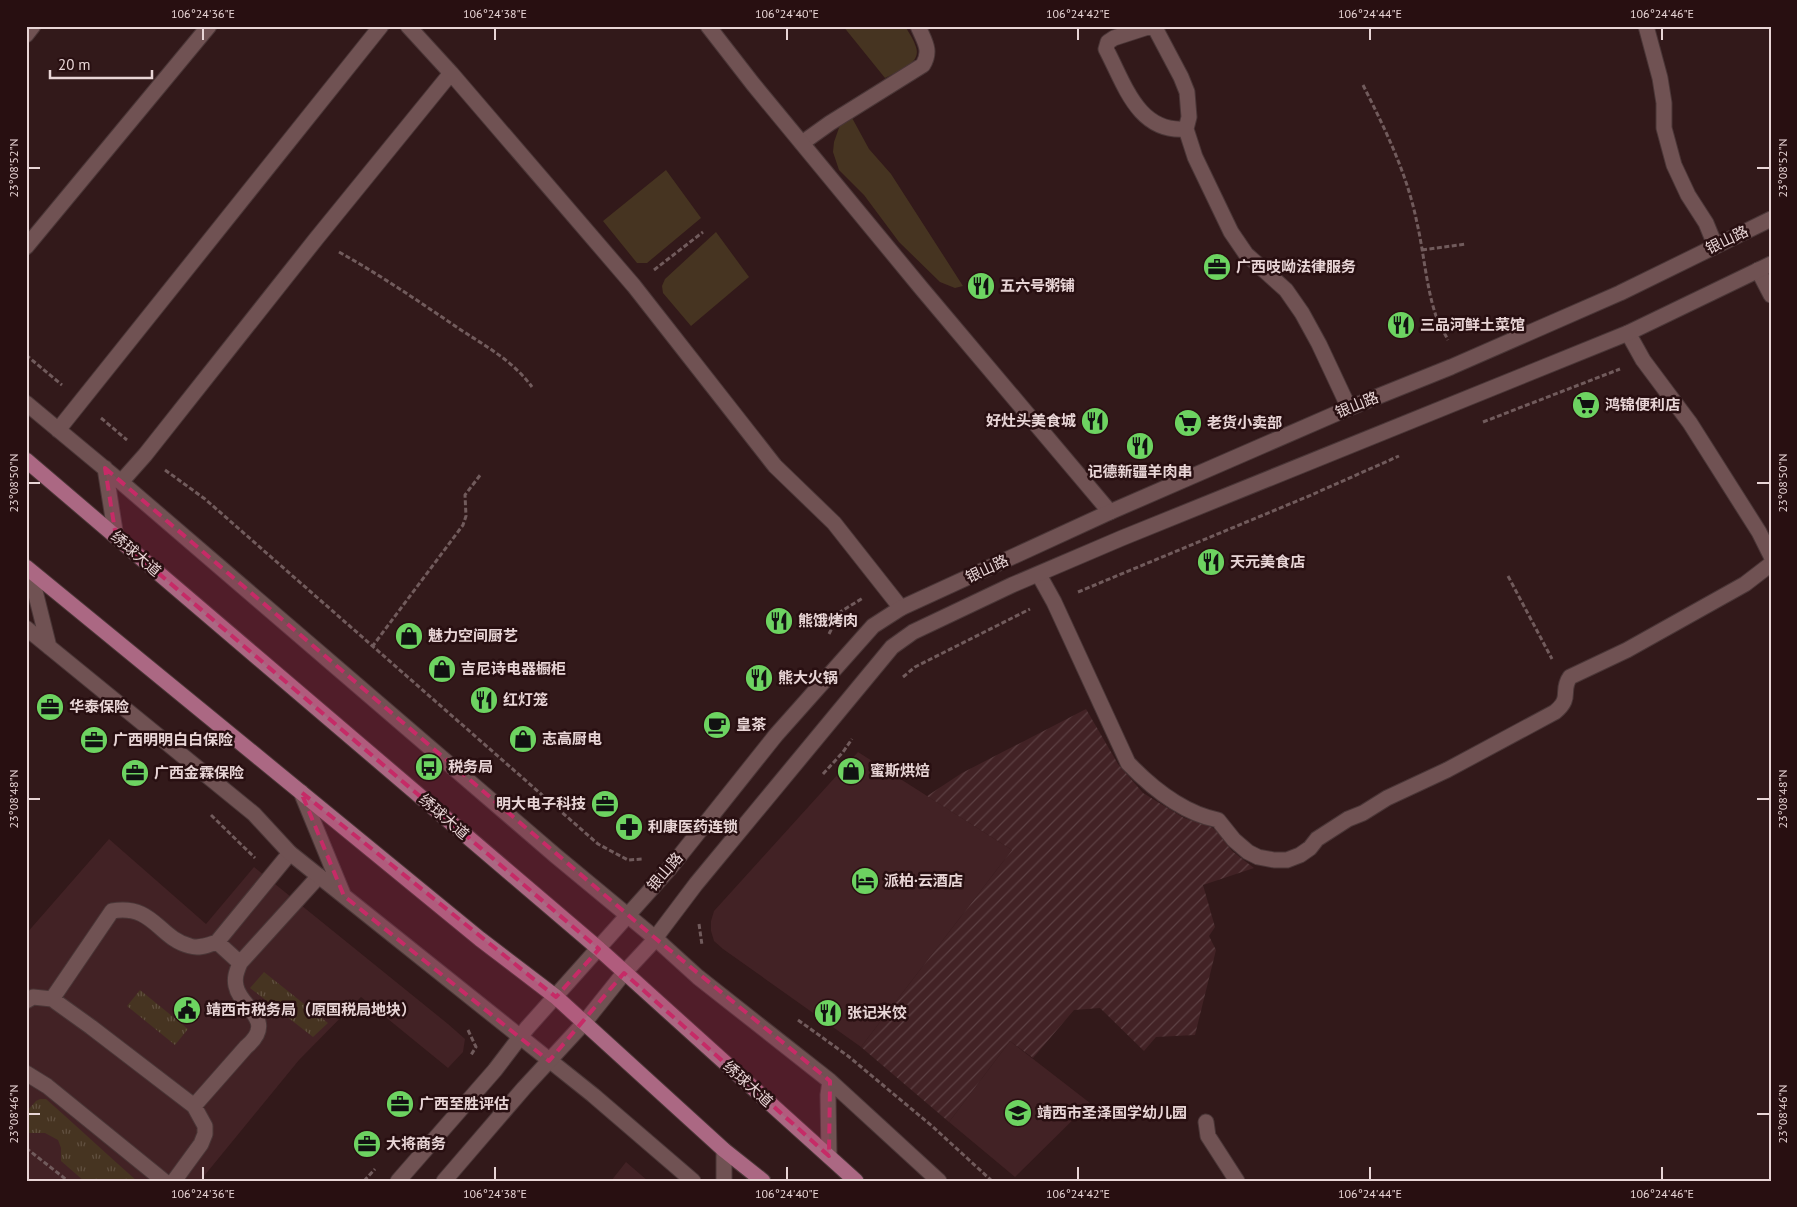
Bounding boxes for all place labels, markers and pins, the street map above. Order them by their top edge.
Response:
office icon: 广西吱呦法律服务 [1202,252,1232,282]
place label: 广西吱呦法律服务 [1236,257,1356,276]
restaurant icon: 五六号粥铺 [966,271,996,301]
place label: 五六号粥铺 [1000,276,1075,295]
restaurant icon: 三品河鲜土菜馆 [1386,310,1416,340]
place label: 三品河鲜土菜馆 [1420,315,1525,334]
supermarket icon: 鸿锦便利店 [1571,390,1601,420]
place label: 鸿锦便利店 [1605,395,1680,414]
restaurant icon: 好灶头美食城 [1080,406,1110,436]
supermarket icon: 老货小卖部 [1173,408,1203,438]
place label: 好灶头美食城 [986,411,1076,430]
place label: 老货小卖部 [1207,413,1282,432]
restaurant icon: 记德新疆羊肉串 [1125,431,1155,461]
place label: 记德新疆羊肉串 [1087,462,1193,481]
restaurant icon: 天元美食店 [1196,547,1226,577]
place label: 天元美食店 [1230,552,1305,571]
restaurant icon: 熊饿烤肉 [764,606,794,636]
place label: 熊饿烤肉 [798,611,858,630]
shop icon: 魅力空间厨艺 [394,621,424,651]
place label: 魅力空间厨艺 [428,626,518,645]
shop icon: 吉尼诗电器橱柜 [427,654,457,684]
place label: 吉尼诗电器橱柜 [461,659,566,678]
restaurant icon: 熊大火锅 [744,663,774,693]
place label: 熊大火锅 [778,668,838,687]
restaurant icon: 红灯笼 [469,685,499,715]
place label: 红灯笼 [503,690,548,709]
office icon: 华泰保险 [35,692,65,722]
place label: 华泰保险 [69,697,129,716]
cafe icon: 皇茶 [702,710,732,740]
place label: 皇茶 [736,715,767,734]
shop icon: 志高厨电 [508,724,538,754]
office icon: 广西明明白白保险 [79,725,109,755]
place label: 志高厨电 [542,729,602,748]
place label: 广西明明白白保险 [113,730,233,749]
bus stop icon: 税务局 [414,752,444,782]
shop icon: 蜜斯烘焙 [836,756,866,786]
place label: 税务局 [448,757,493,776]
office icon: 广西金霖保险 [120,758,150,788]
place label: 蜜斯烘焙 [870,761,930,780]
place label: 广西金霖保险 [154,763,244,782]
office icon: 明大电子科技 [590,789,620,819]
place label: 明大电子科技 [496,794,586,813]
pharmacy icon: 利康医药连锁 [614,812,644,842]
place label: 利康医药连锁 [648,817,738,836]
hotel icon: 派柏·云酒店 [850,866,880,896]
place label: 派柏·云酒店 [884,871,963,890]
public building icon: 靖西市税务局（原国税局地块） [172,995,202,1025]
restaurant icon: 张记米饺 [813,998,843,1028]
place label: 靖西市税务局（原国税局地块） [206,1000,416,1019]
place label: 张记米饺 [847,1003,907,1022]
office icon: 广西至胜评估 [385,1089,415,1119]
place label: 广西至胜评估 [419,1094,509,1113]
school or university icon: 靖西市圣泽国学幼儿园 [1003,1098,1033,1128]
place label: 靖西市圣泽国学幼儿园 [1037,1103,1187,1122]
office icon: 大将商务 [352,1129,382,1159]
place label: 大将商务 [386,1134,446,1153]

